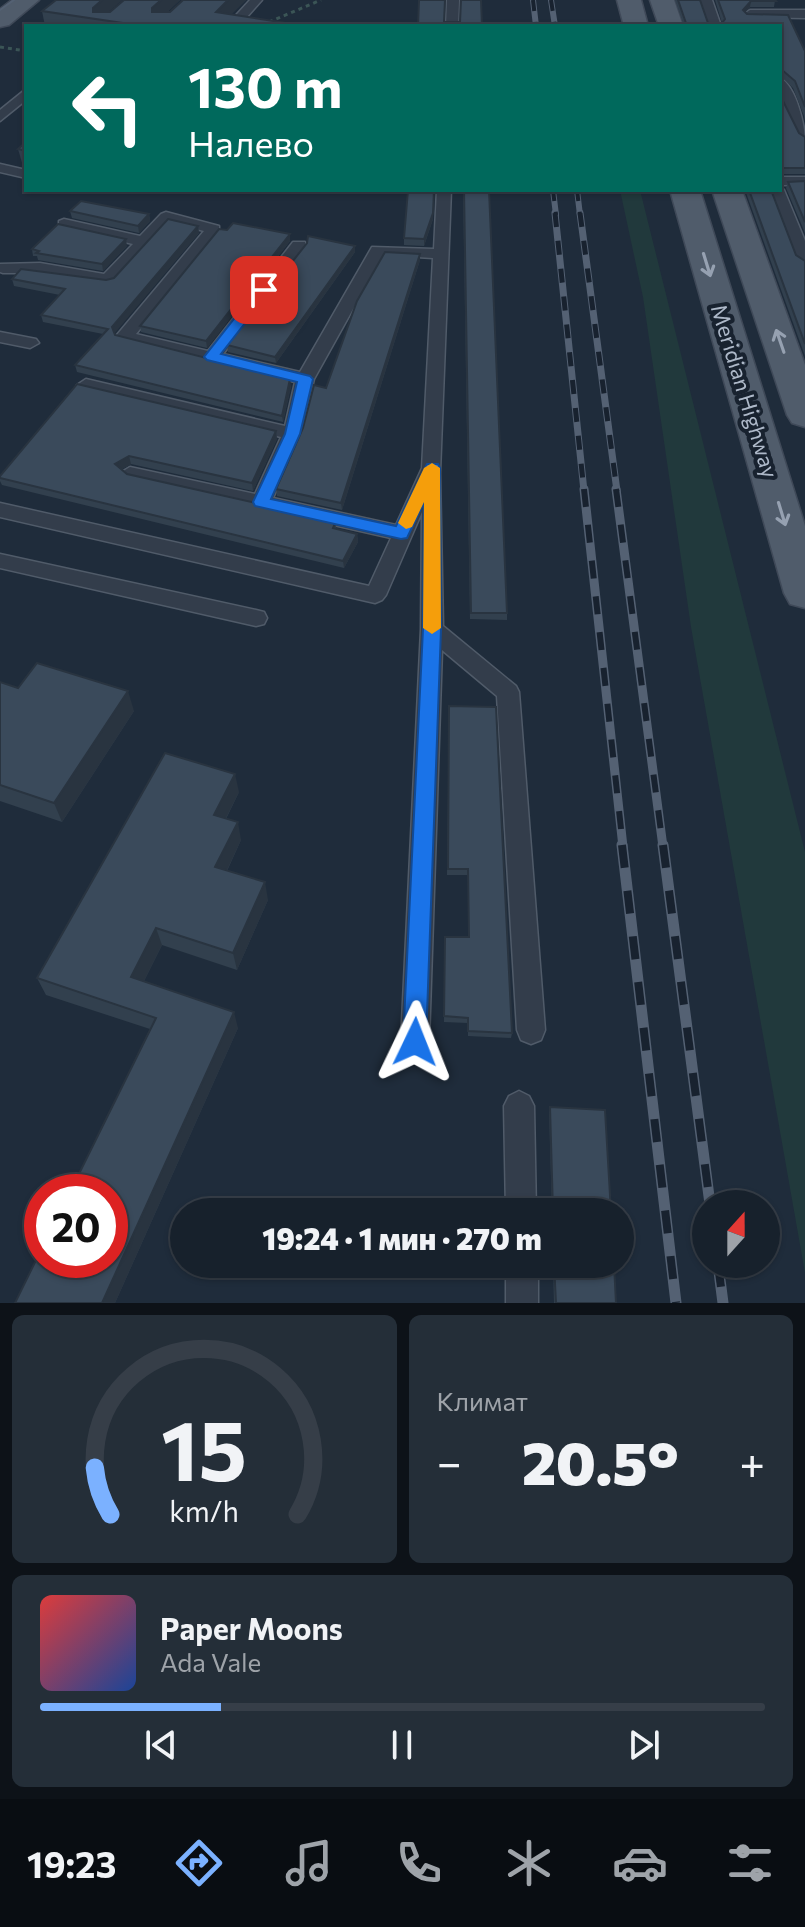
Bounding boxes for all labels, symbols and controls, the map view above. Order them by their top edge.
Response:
text: 130 m [188,51,343,120]
icon: left [56,56,160,160]
text: Налево [188,120,314,164]
one-way arrow [700,251,715,277]
pin [230,256,298,324]
icon: arrive [242,268,286,312]
street label: Meridian Highway [706,301,784,481]
one-way arrow [771,329,786,354]
one-way arrow [776,501,790,526]
position arrow [373,1000,457,1084]
speed limit sign: 20 [24,1174,128,1278]
north arrow [692,1190,780,1278]
map controls [692,1190,780,1278]
text: 19:24 · 1 мин · 270 m [262,1219,542,1256]
text: Климат [437,1385,528,1416]
text: 15 [161,1396,247,1498]
text: 20.5° [522,1424,679,1497]
text: − [437,1434,462,1488]
text: + [739,1434,765,1488]
text: km/h [169,1493,239,1528]
text: Paper Moons [160,1609,343,1646]
text: Ada Vale [160,1646,261,1677]
icon: previous [139,1723,183,1767]
icon: pause [380,1723,424,1767]
icon: next [622,1723,666,1767]
icon: directions [171,1835,227,1891]
icon: music [281,1835,337,1891]
icon: phone [391,1835,447,1891]
icon: climate [501,1835,557,1891]
icon: car [612,1835,668,1891]
icon: filters [722,1835,778,1891]
text: 19:23 [27,1841,117,1885]

